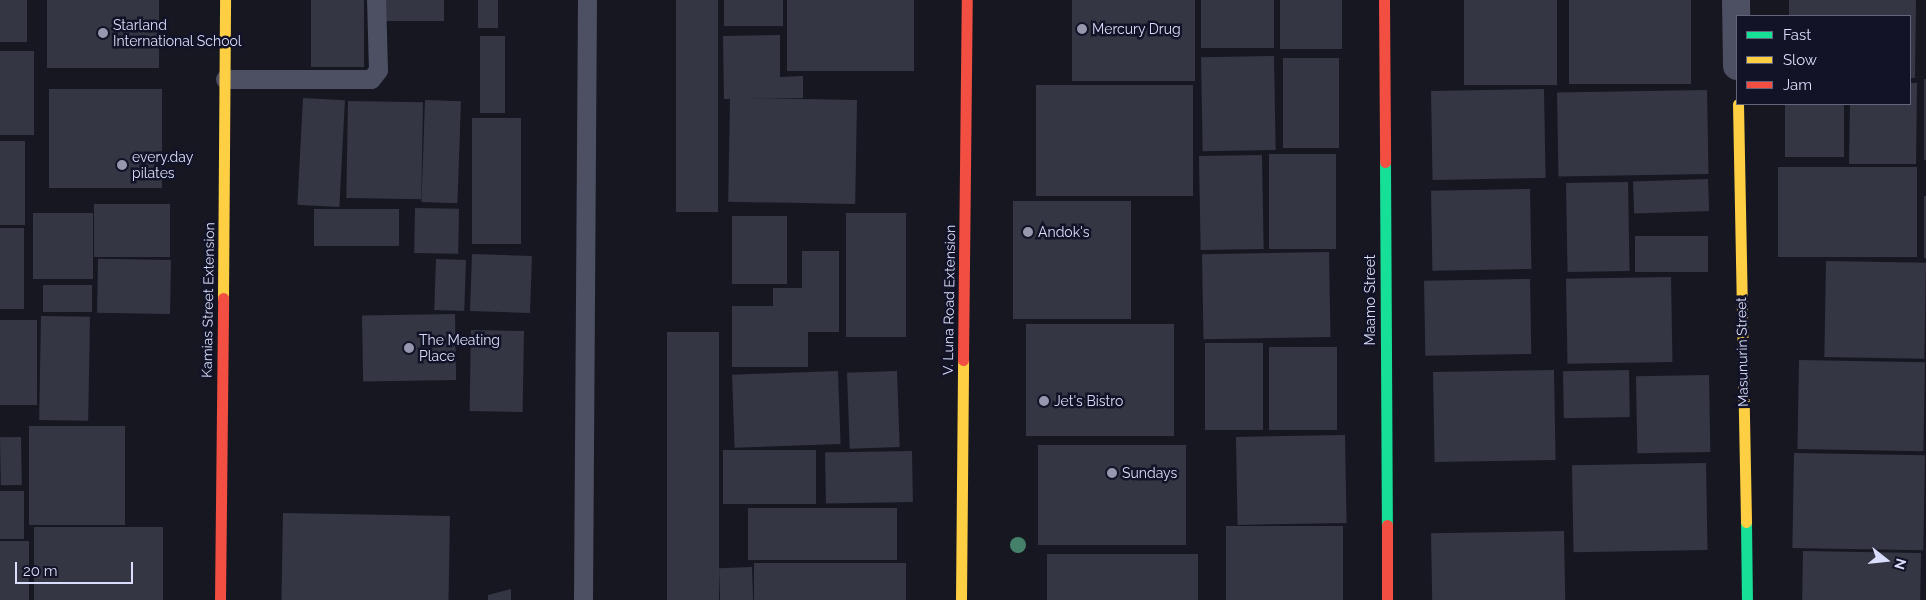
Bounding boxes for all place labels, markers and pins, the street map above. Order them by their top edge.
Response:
place label: Starland International School [113,17,242,49]
place label: Mercury Drug [1092,21,1181,37]
marker: Mercury Drug [1076,23,1088,35]
marker: Starland International School [97,27,109,39]
place label: every.day pilates [132,149,193,182]
marker: every.day pilates [116,159,128,171]
place label: Andok's [1038,224,1089,240]
marker: Andok's [1022,226,1034,238]
place label: The Meating Place [419,332,500,364]
marker: The Meating Place [403,342,415,354]
place label: Jet's Bistro [1054,393,1123,409]
marker: Jet's Bistro [1038,395,1050,407]
place label: Sundays [1122,465,1177,481]
marker: Sundays [1106,467,1118,479]

